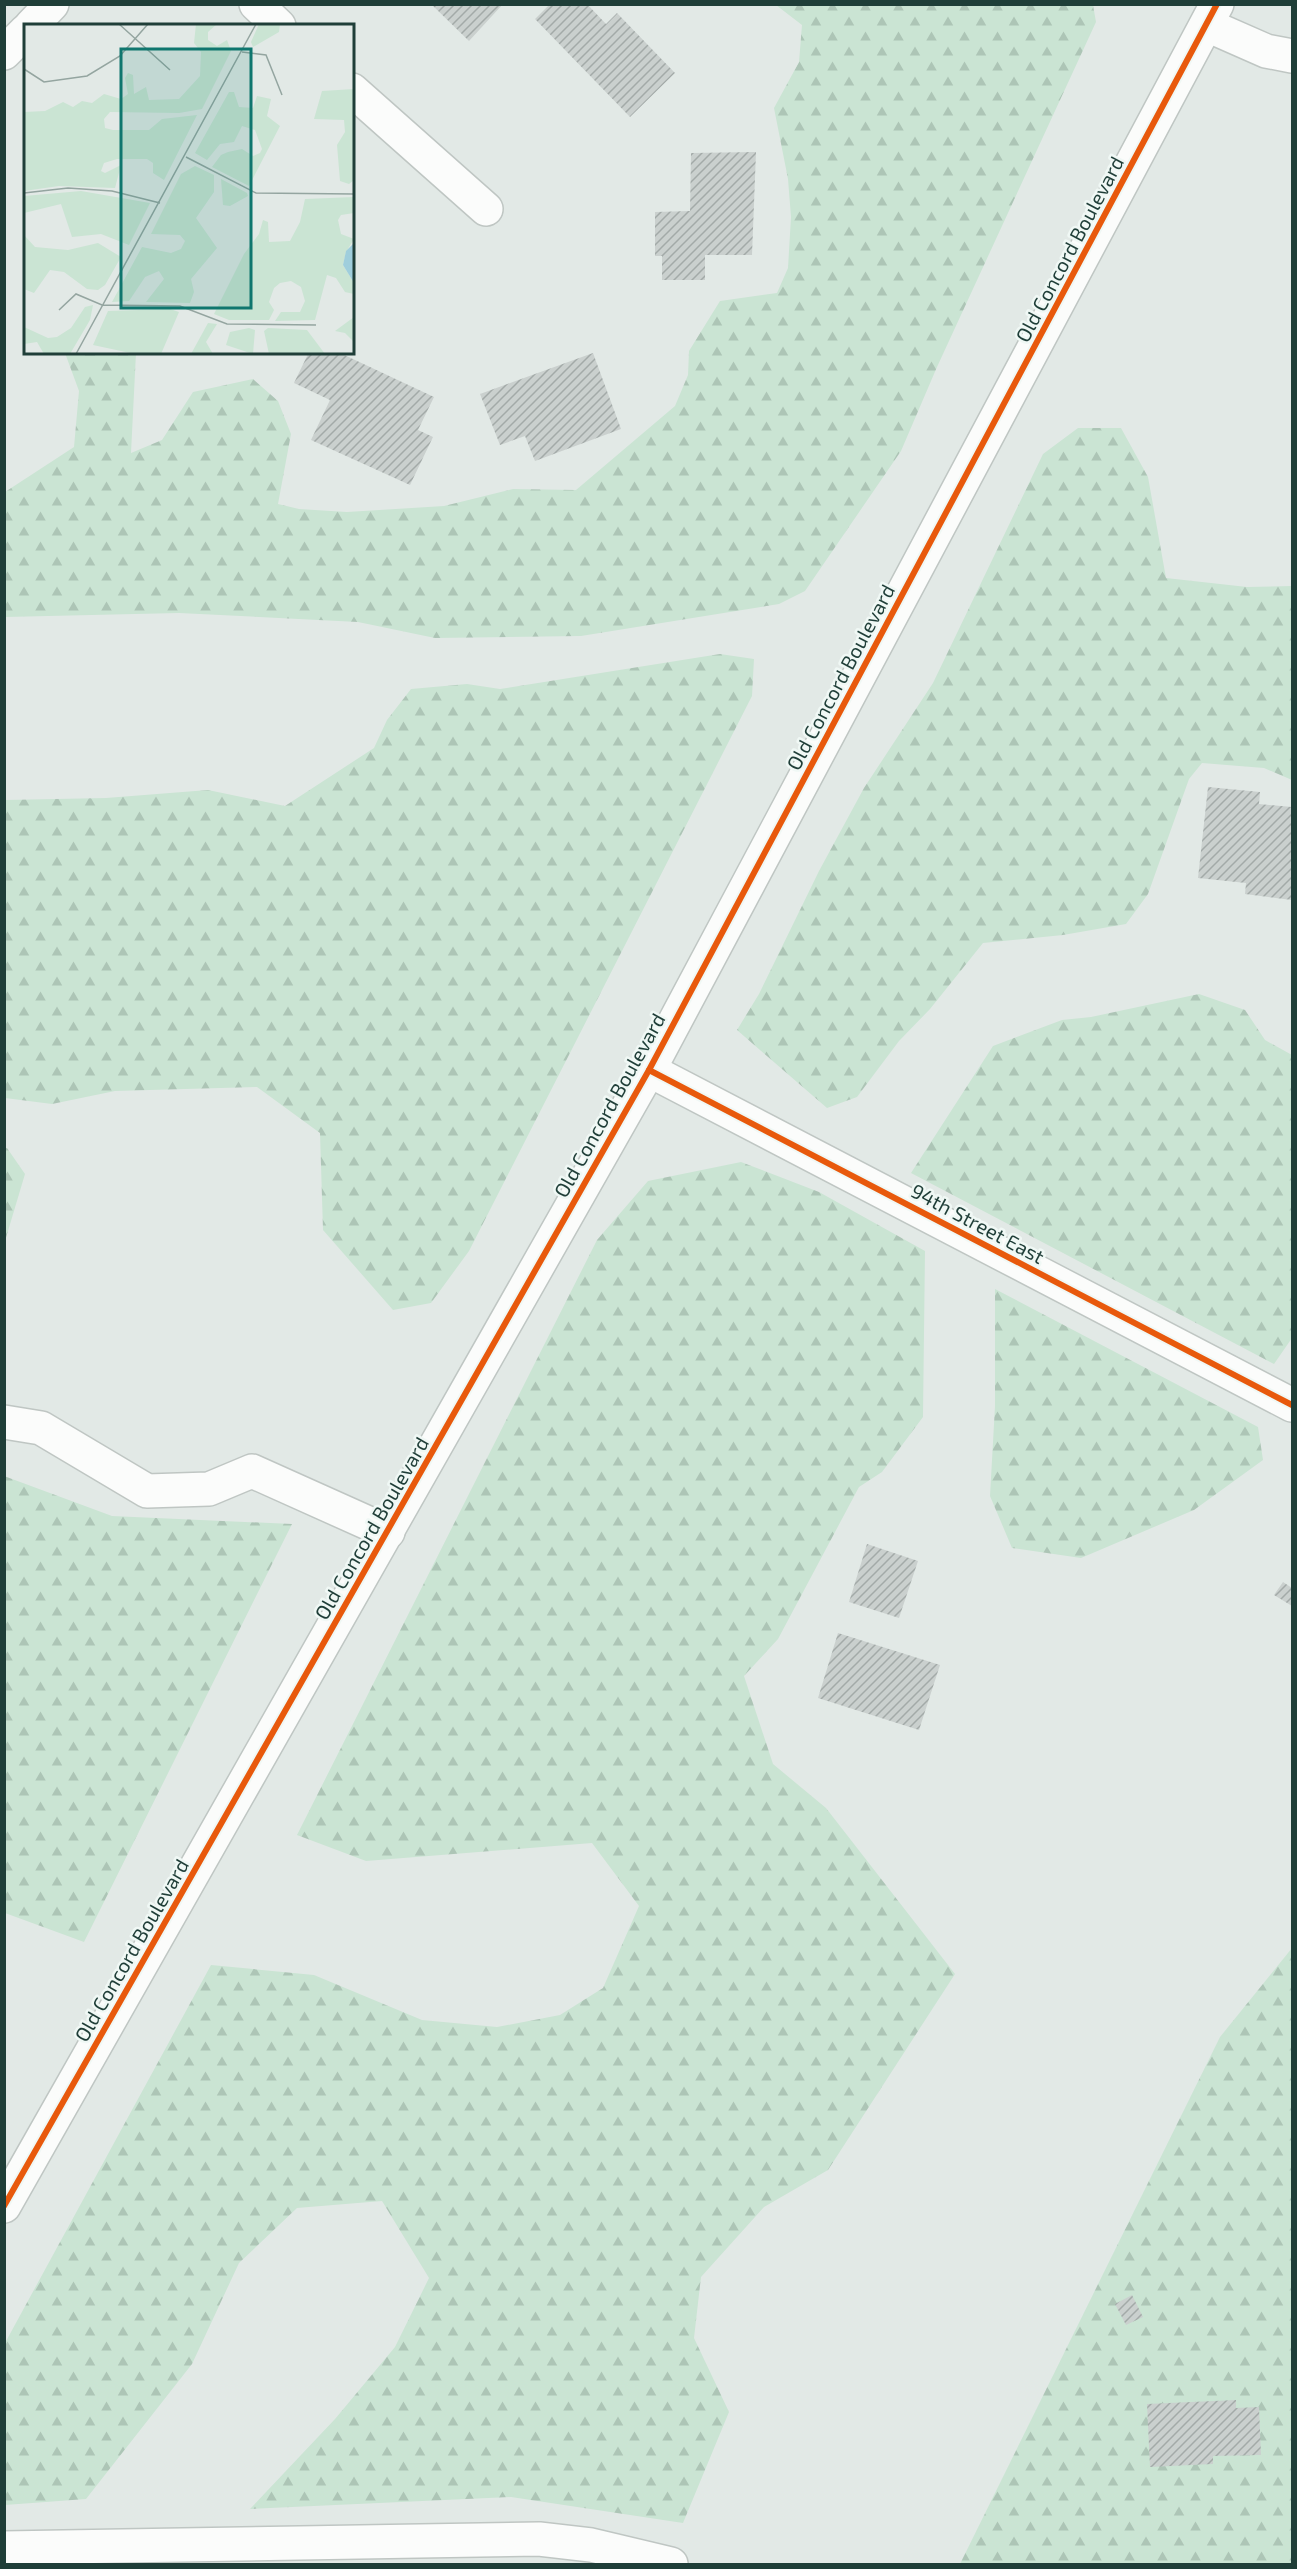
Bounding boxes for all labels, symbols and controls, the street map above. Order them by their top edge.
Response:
inset map [24,24,354,354]
street label: Old Concord Boulevard [1010,152,1128,346]
street label: Old Concord Boulevard [781,580,899,774]
street label: Old Concord Boulevard [548,1009,670,1201]
street label: 94th Street East [907,1178,1049,1268]
street label: Old Concord Boulevard [309,1432,433,1624]
street label: Old Concord Boulevard [69,1854,193,2046]

